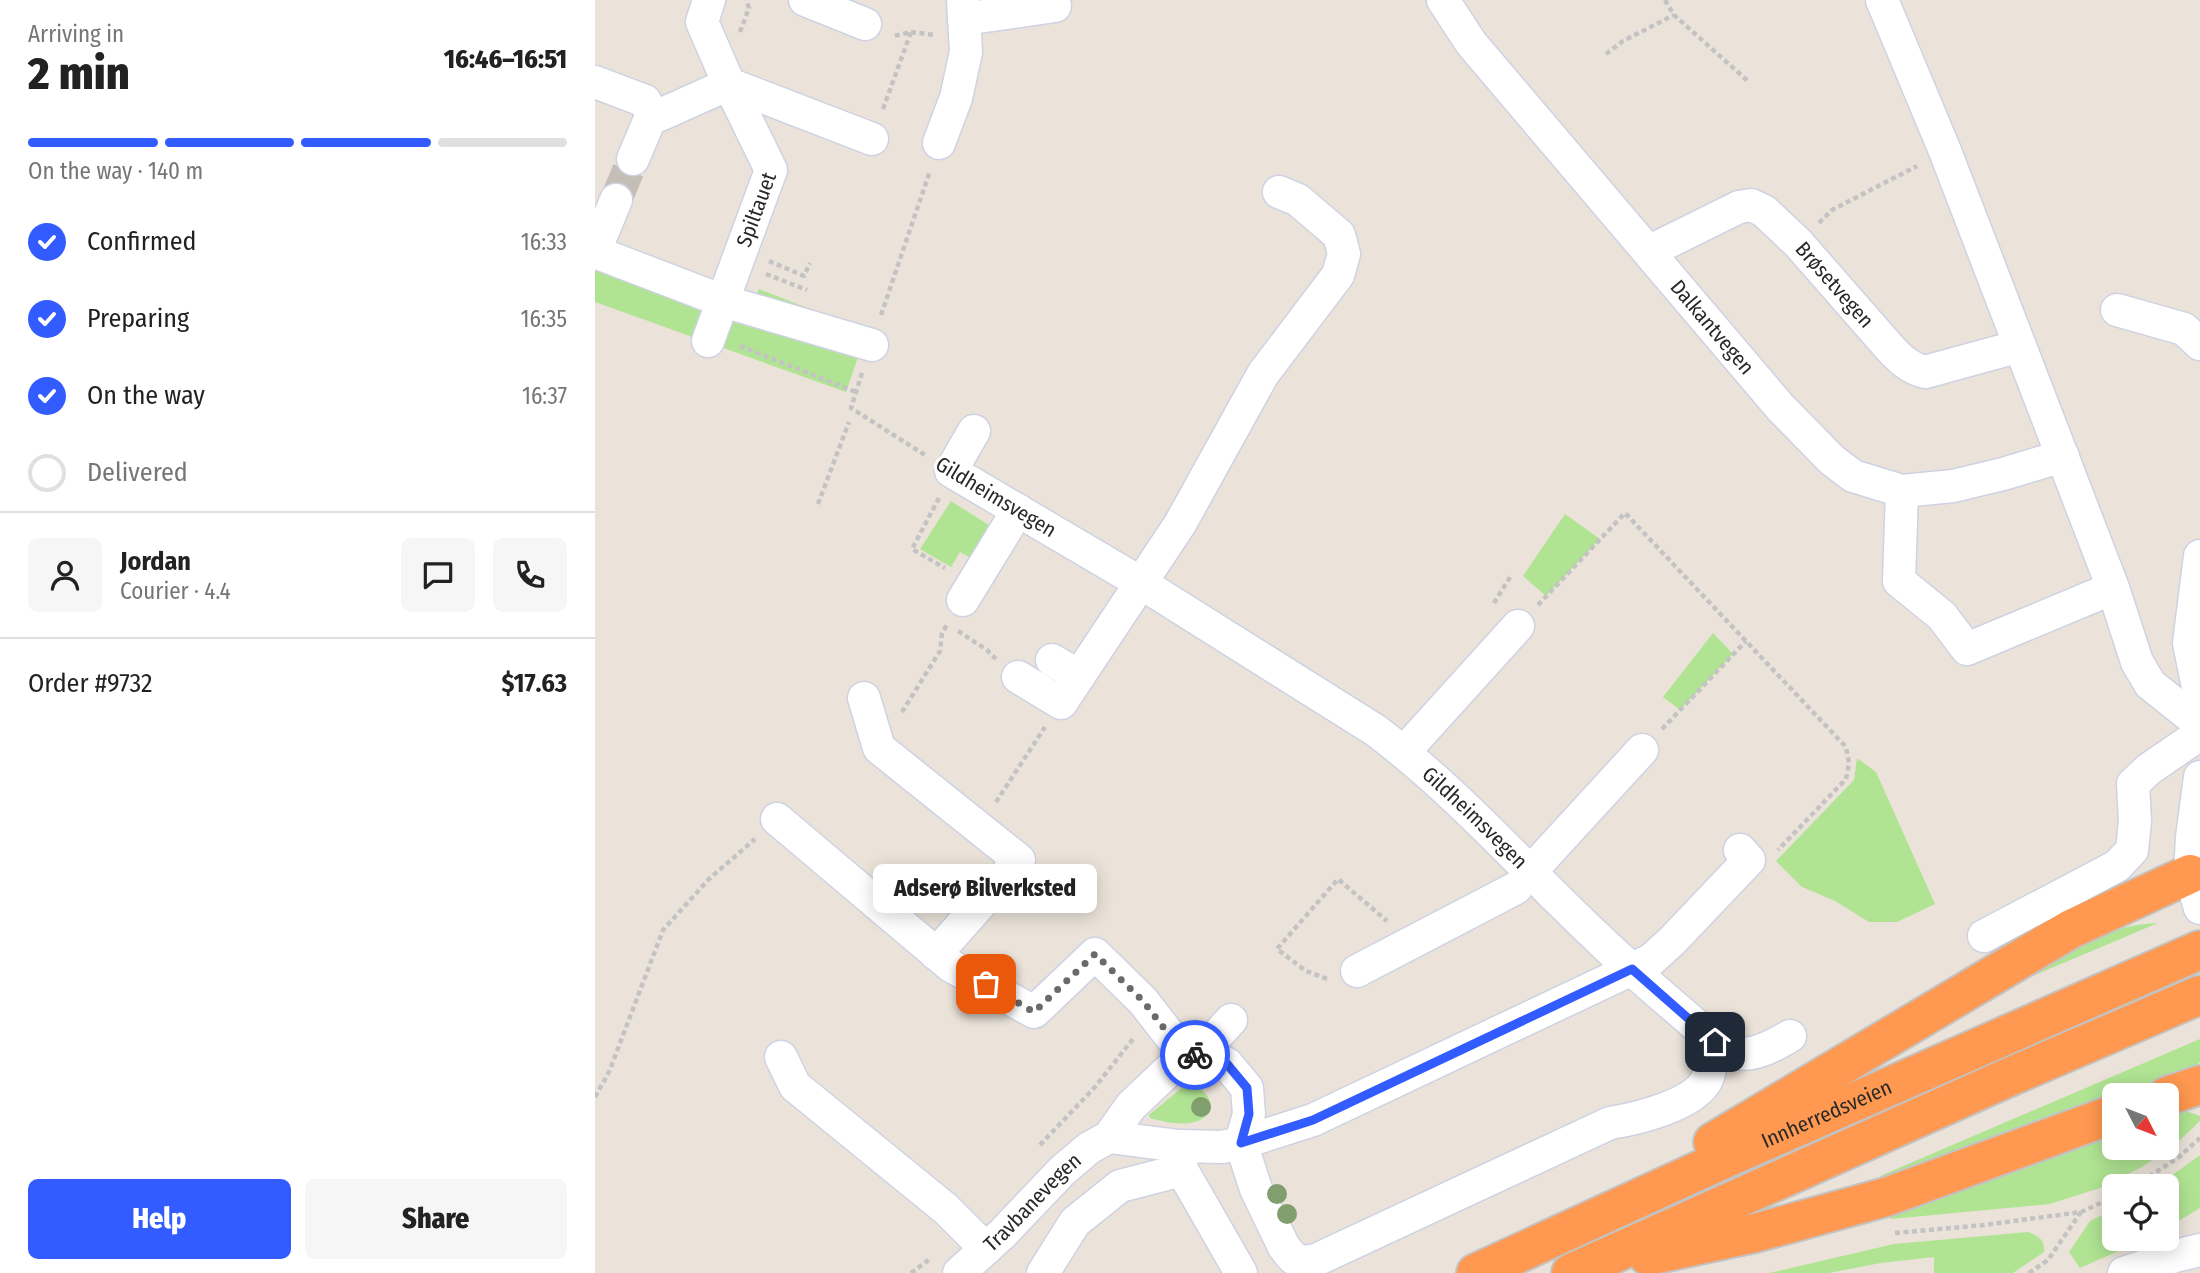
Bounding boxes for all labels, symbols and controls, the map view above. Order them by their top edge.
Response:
text: Arriving in [28,20,124,48]
text: 16:46–16:51 [444,44,567,75]
text: 2 min [28,46,130,101]
text: On the way · 140 m [28,157,203,185]
street label: Spiltauet [731,169,782,251]
icon: check [28,223,66,261]
text: Confirmed [87,226,197,257]
text: 16:33 [521,228,567,256]
street label: Brøsetvegen [1790,236,1879,333]
street label: Dalkantvegen [1665,275,1760,380]
icon: check [28,300,66,338]
text: Preparing [87,303,189,334]
text: 16:35 [521,305,567,333]
icon: check [28,377,66,415]
text: On the way [87,380,205,411]
text: 16:37 [522,382,567,410]
street label: Gildheimsvegen [931,451,1061,543]
text: Delivered [87,457,188,488]
button: person [28,538,102,612]
button: chat [401,538,475,612]
button: phone [493,538,567,612]
text: Jordan [120,546,191,577]
text: Courier · 4.4 [120,577,231,605]
text: Order #9732 [28,668,153,699]
text: $17.63 [502,668,567,699]
street label: Gildheimsvegen [1417,761,1533,874]
callout: Adserø Bilverksted [874,865,1098,914]
text: Adserø Bilverksted [894,874,1076,902]
pin [956,954,1016,1014]
icon: bag [967,965,1005,1003]
pin [1685,1012,1745,1072]
courier [1160,1020,1230,1090]
icon: home [1696,1023,1734,1061]
icon: bike [1176,1036,1214,1074]
street label: Innherredsveien [1757,1074,1896,1154]
north arrow [2102,1083,2179,1160]
map controls [2102,1083,2179,1251]
street label: Travbanevegen [978,1147,1087,1257]
button: locate [2102,1174,2179,1251]
button: Help [28,1179,291,1259]
button: Share [305,1179,567,1259]

